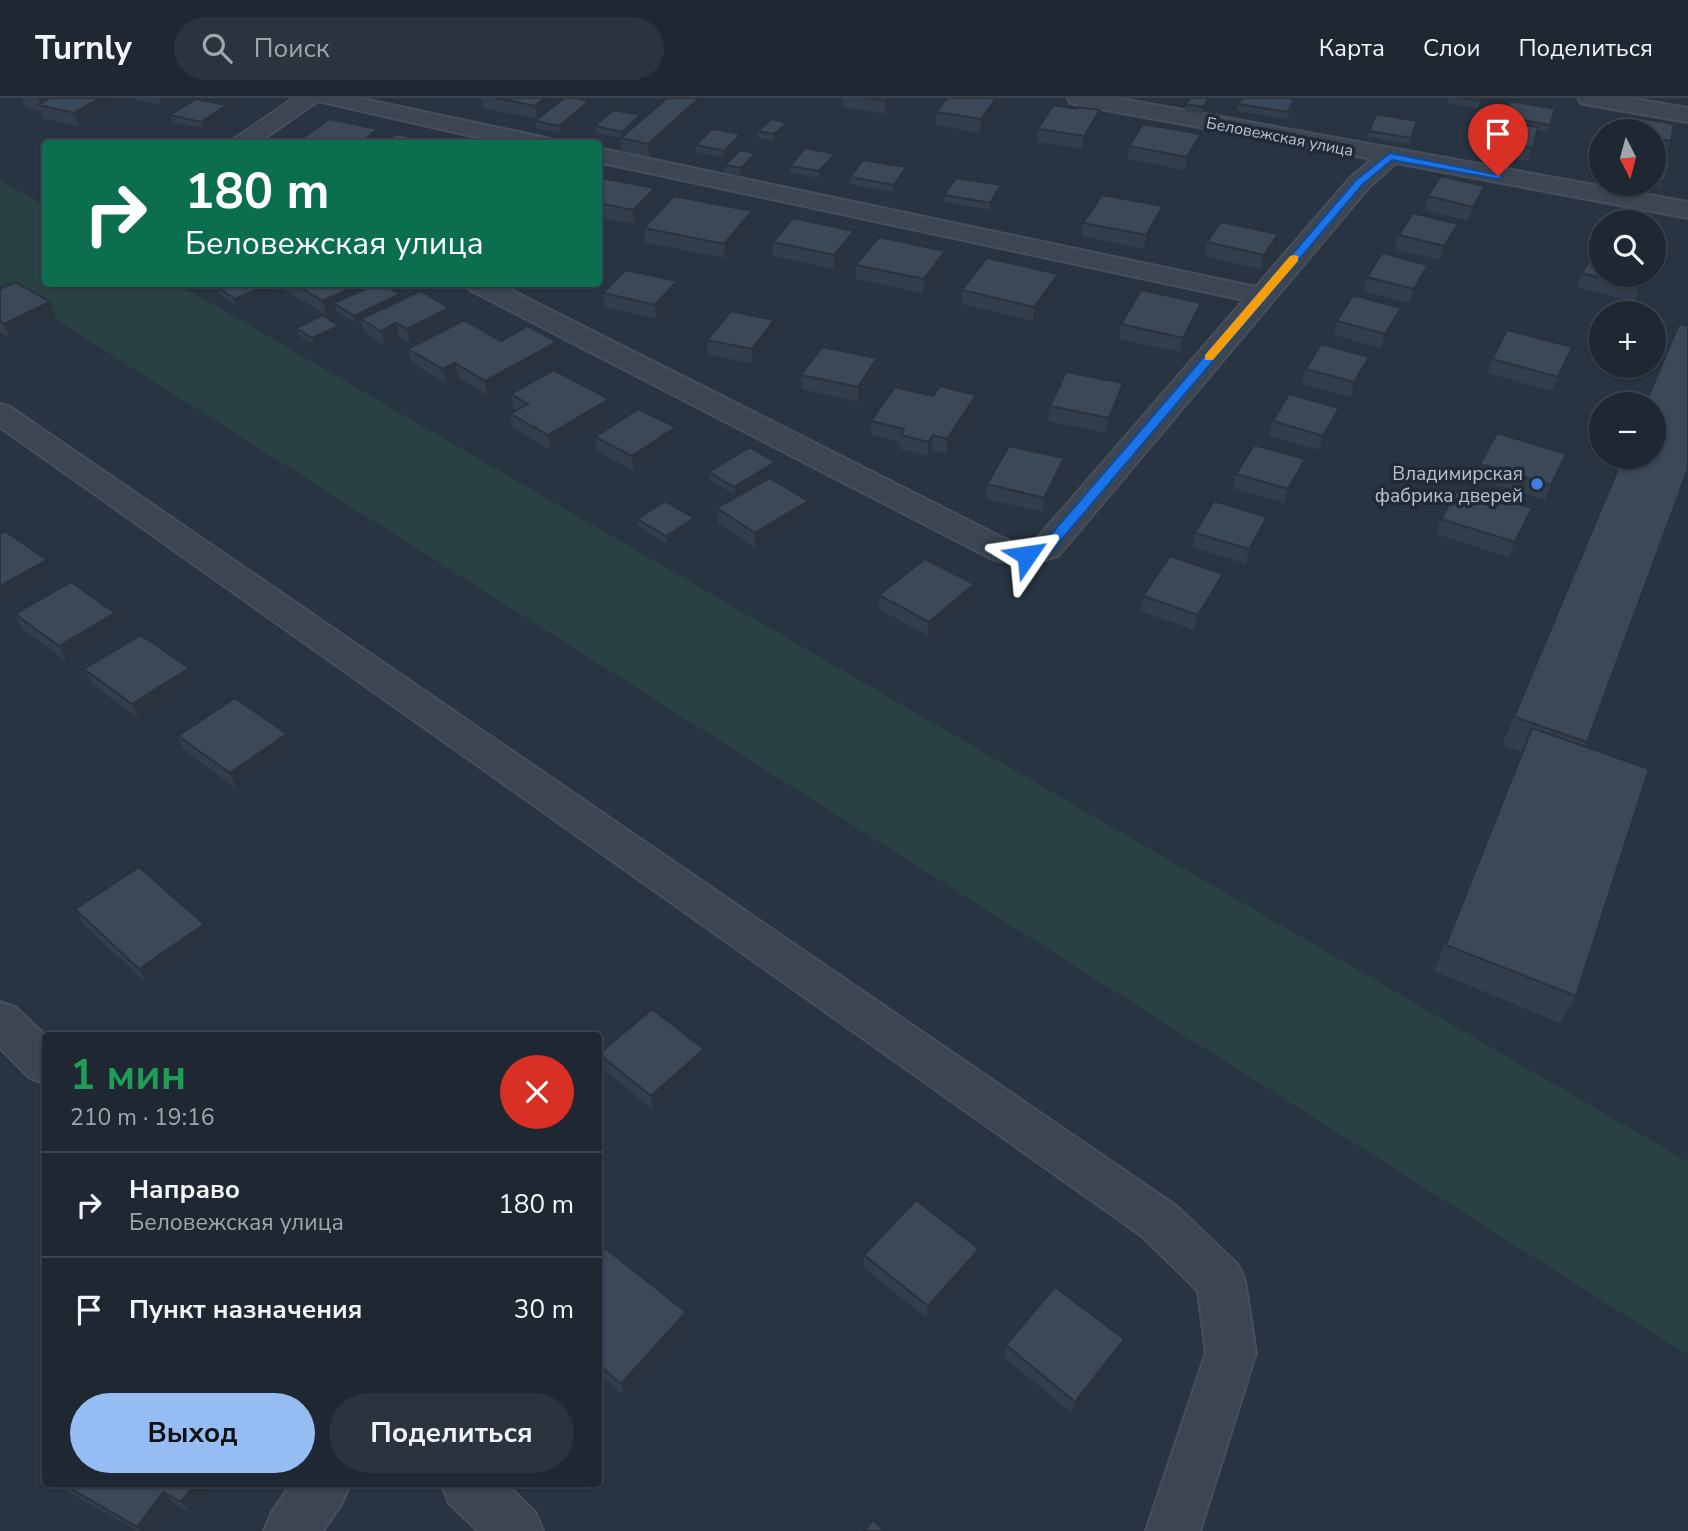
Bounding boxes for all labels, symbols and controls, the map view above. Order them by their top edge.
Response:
search box [174,17,664,80]
text: Turnly [35,26,132,71]
icon: search [198,29,236,67]
text: Поиск [254,31,329,66]
text: Карта [1319,32,1385,64]
text: Слои [1423,32,1480,64]
text: Поделиться [1518,32,1653,64]
pin [1468,104,1528,176]
street label: Беловежская улица [1204,112,1355,162]
icon: arrive [1479,115,1517,153]
north arrow [1589,119,1666,196]
map controls [1589,119,1666,469]
text: 180 m [185,158,329,225]
icon: right [70,168,161,259]
button: search [1589,210,1666,287]
text: Беловежская улица [185,222,484,265]
button: + [1589,301,1666,378]
button: − [1589,392,1666,469]
place label: Владимирская фабрика дверей [1375,461,1523,509]
marker: Владимирская фабрика дверей [1529,476,1545,492]
position arrow [990,518,1064,592]
text: 1 мин [70,1047,186,1104]
button: close [500,1055,574,1129]
text: 210 m · 19:16 [70,1102,215,1133]
text: Направо [129,1172,240,1207]
icon: right [70,1186,108,1224]
text: 180 m [498,1187,574,1222]
text: Беловежская улица [129,1207,344,1238]
icon: arrive [70,1291,108,1329]
text: Пункт назначения [129,1292,362,1327]
text: 30 m [514,1292,574,1327]
button: Выход [70,1393,315,1473]
button: Поделиться [329,1393,574,1473]

